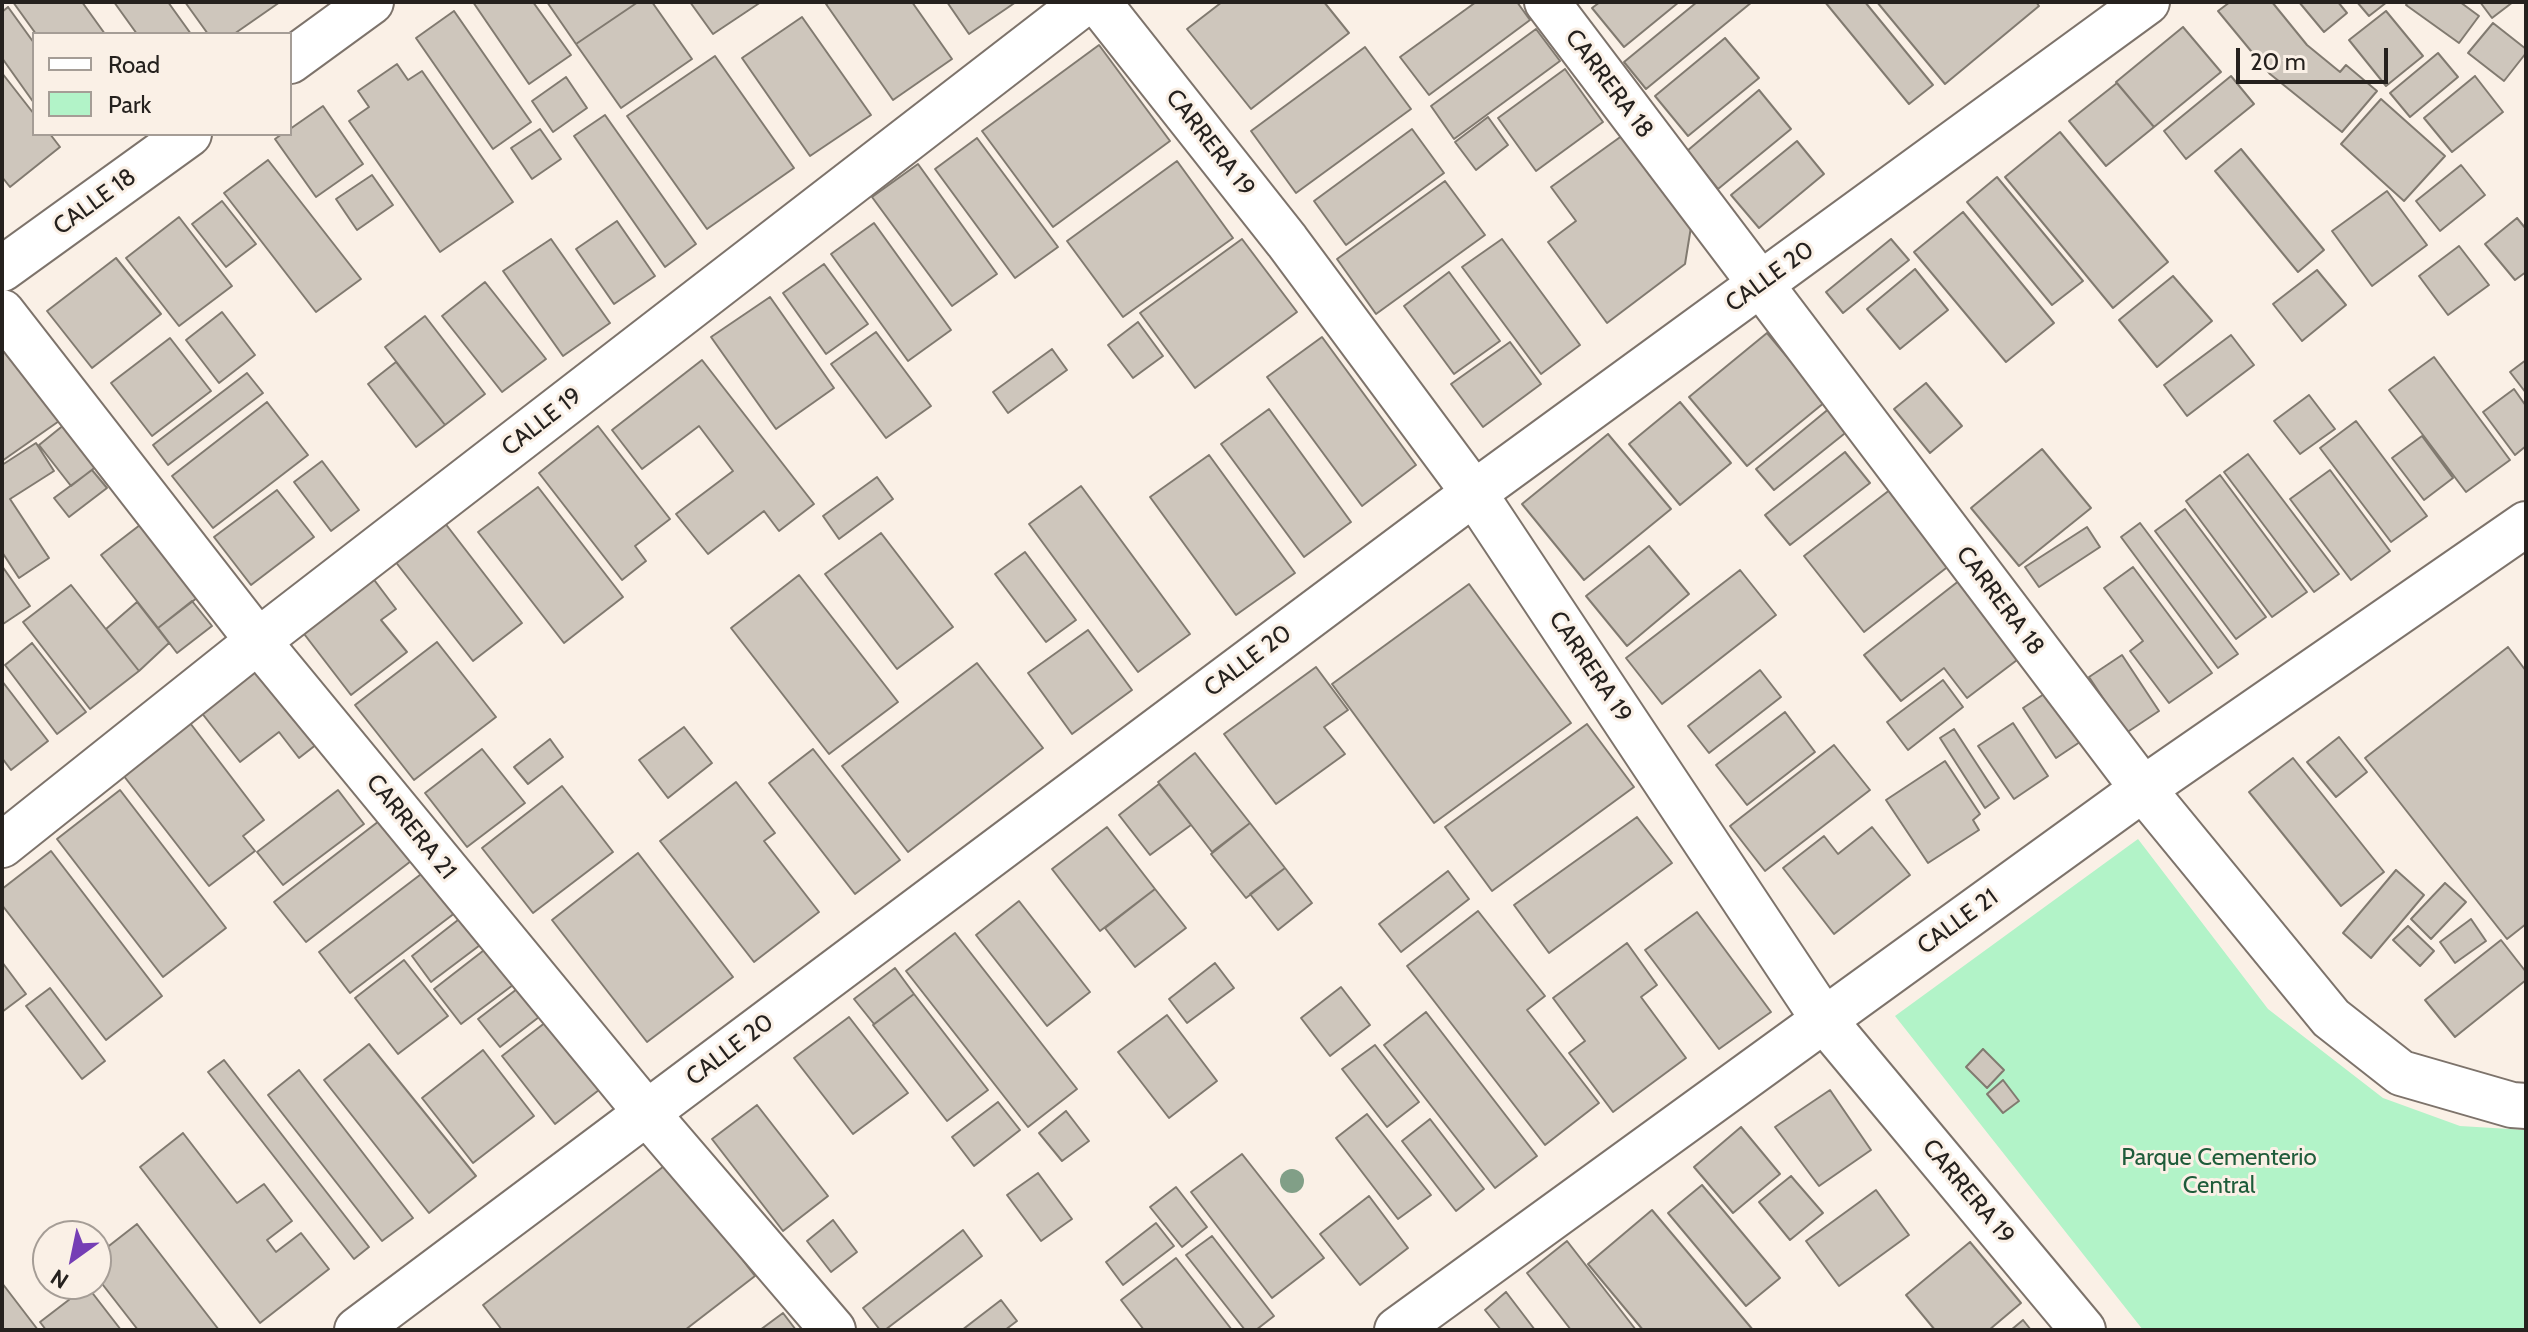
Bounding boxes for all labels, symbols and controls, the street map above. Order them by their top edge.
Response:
street label: CARRERA 18 [1559,24,1659,144]
legend [32,32,292,136]
scale bar [2240,32,2392,82]
text: 20 m [2250,47,2306,76]
text: Road [108,50,160,79]
street label: CARRERA 19 [1159,84,1261,202]
text: Park [108,90,151,119]
street label: CALLE 18 [48,163,142,241]
street label: CALLE 20 [1720,235,1820,319]
street label: CALLE 19 [496,382,588,462]
street label: CARRERA 18 [1950,541,2050,661]
street label: CARRERA 19 [1542,606,1638,728]
street label: CALLE 20 [1199,619,1297,703]
street label: CARRERA 21 [360,769,462,885]
street label: CALLE 21 [1912,883,2004,961]
street label: CALLE 20 [681,1008,779,1092]
street label: CARRERA 19 [1916,1134,2020,1250]
park label: Parque Cementerio Central [2121,1144,2317,1200]
north arrow [32,1220,112,1300]
text: N [46,1263,74,1294]

